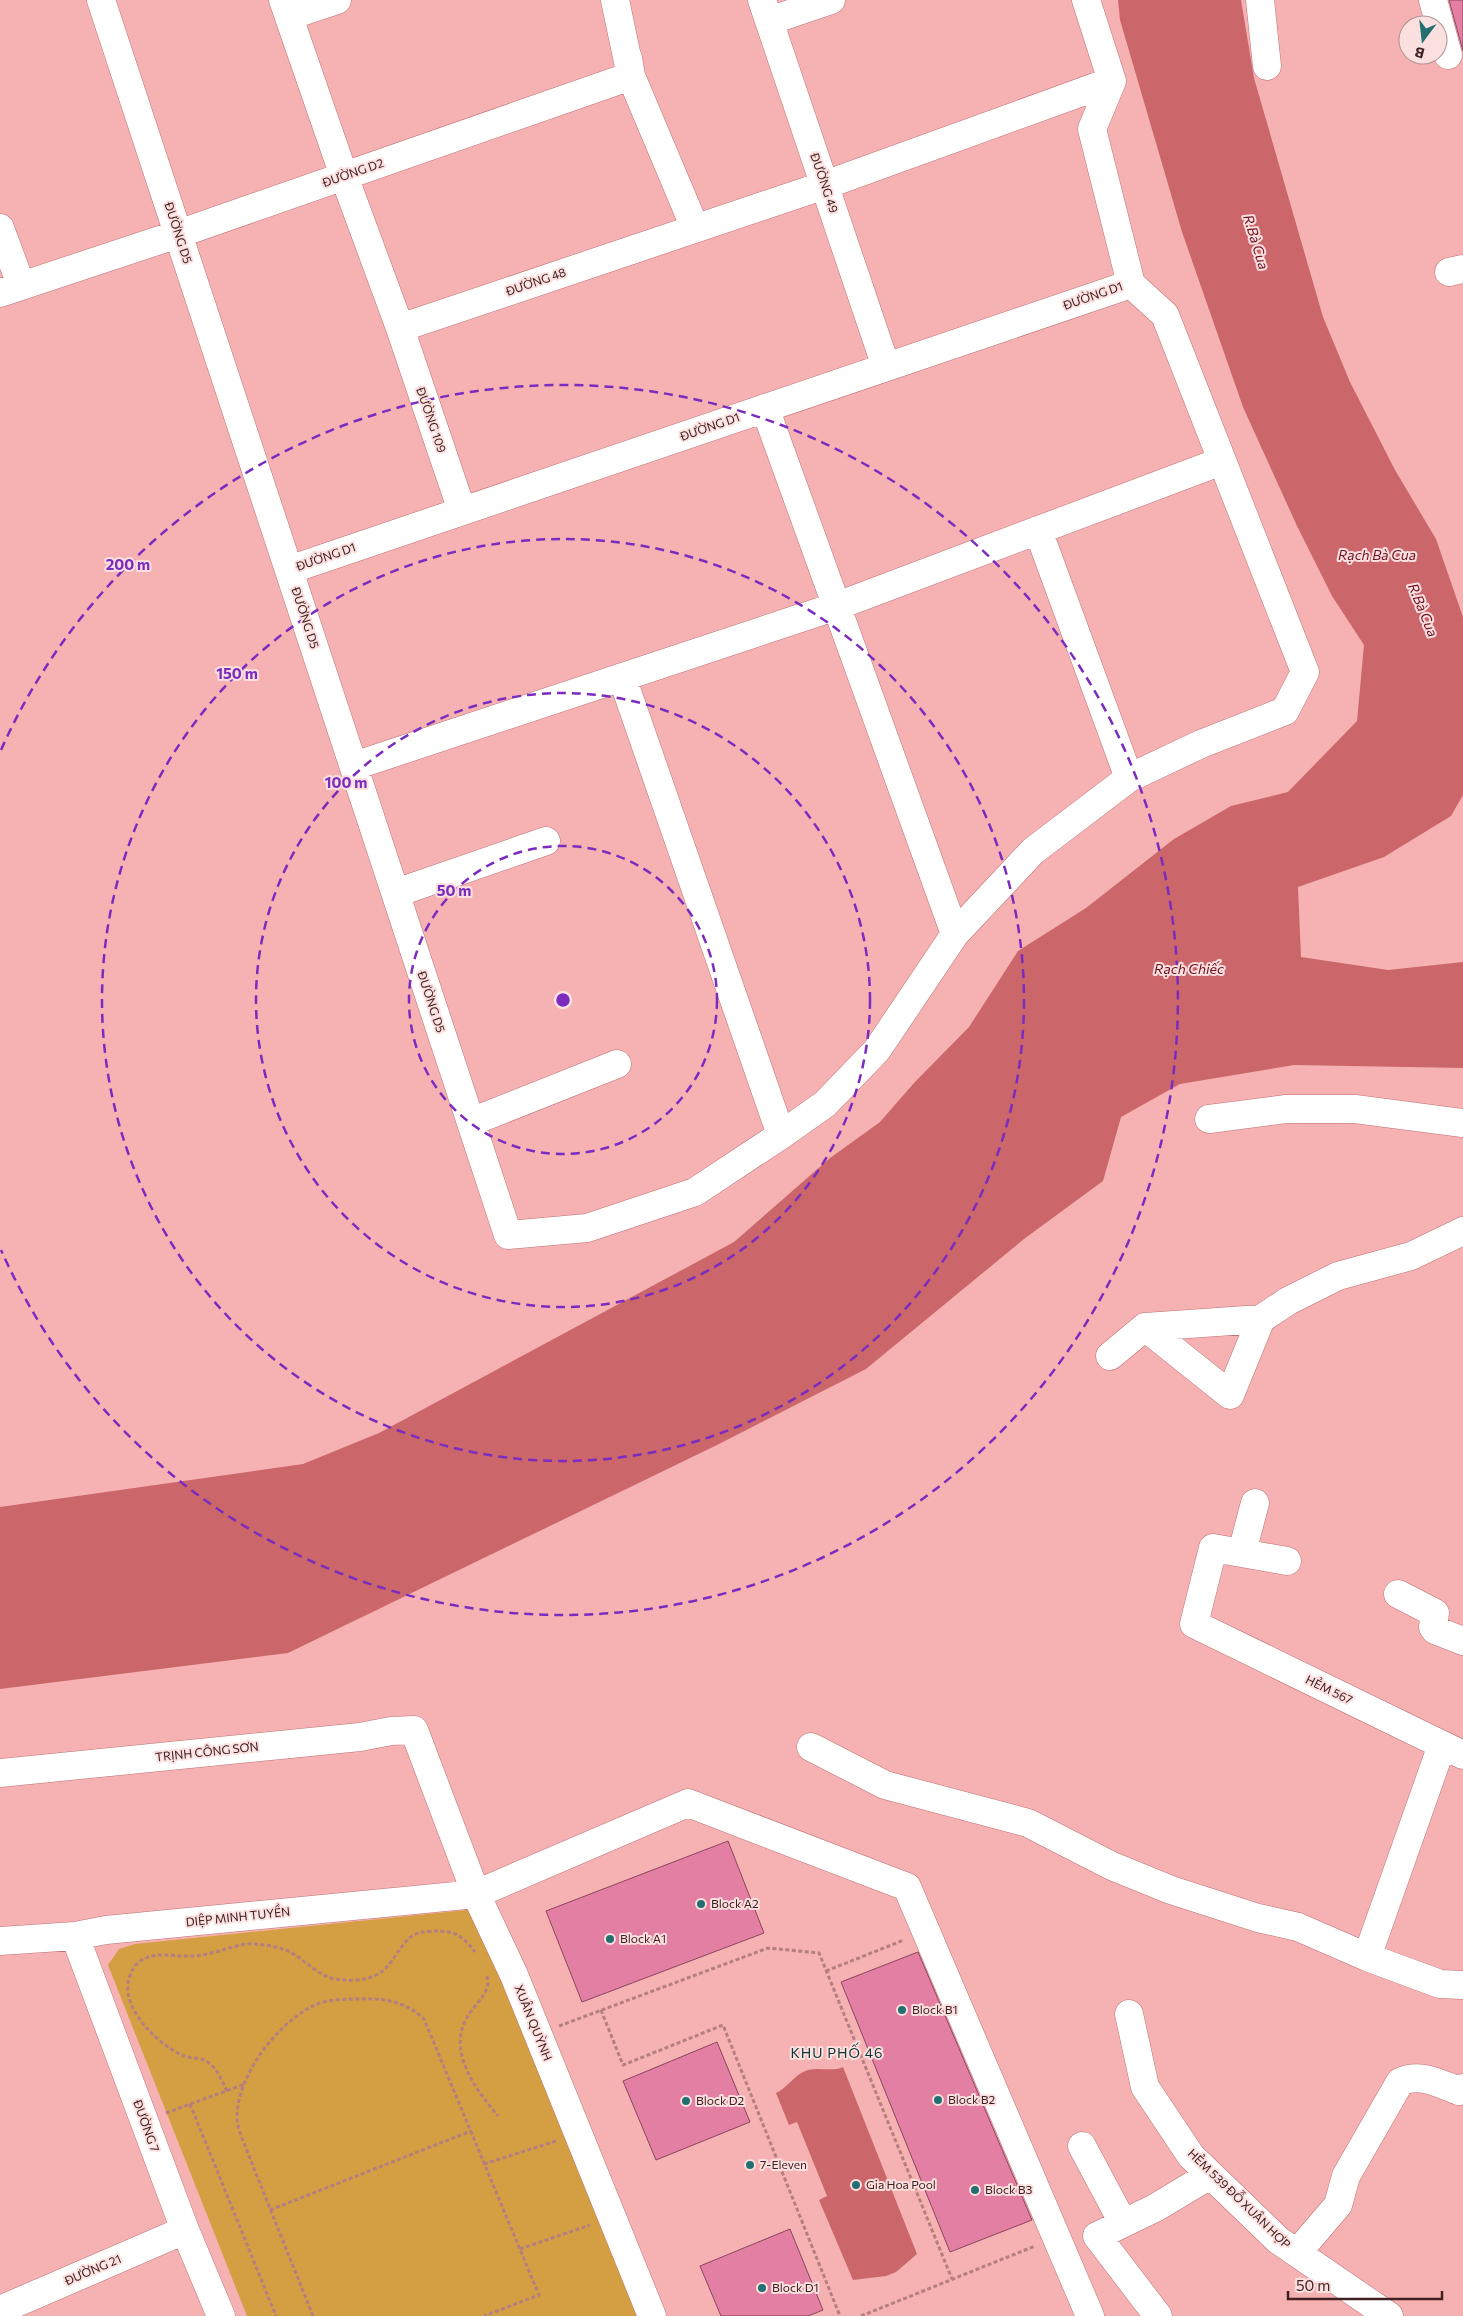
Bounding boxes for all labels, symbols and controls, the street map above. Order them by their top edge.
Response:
north arrow [1398,15,1448,65]
text: B [1413,44,1426,62]
street label: ĐƯỜNG 49 [808,150,842,215]
street label: ĐƯỜNG D2 [319,155,385,189]
street label: ĐƯỜNG D5 [162,199,196,265]
water label: R.Bà Cua [1240,212,1273,271]
street label: ĐƯỜNG 48 [503,264,568,298]
street label: ĐƯỜNG D1 [1060,278,1124,312]
street label: ĐƯỜNG 109 [414,384,450,454]
street label: ĐƯỜNG D1 [677,409,741,443]
street label: ĐƯỜNG D1 [293,539,357,573]
water label: Rạch Bà Cua [1338,546,1416,563]
text: 200 m [106,555,150,573]
water label: R.Bà Cua [1405,580,1442,639]
street label: ĐƯỜNG D5 [289,584,323,650]
text: 150 m [216,664,258,682]
text: 100 m [325,773,367,791]
text: 50 m [437,881,471,899]
water label: Rạch Chiếc [1154,960,1224,977]
street label: ĐƯỜNG D5 [415,968,449,1034]
centre of rings [554,991,572,1009]
street label: HẺM 567 [1304,1672,1355,1706]
street label: TRỊNH CÔNG SƠN [155,1739,259,1763]
place label: Block A2 [711,1896,759,1910]
marker: Block A2 [695,1898,707,1910]
street label: DIỆP MINH TUYỀN [185,1903,291,1928]
place label: Block A1 [620,1931,666,1945]
marker: Block A1 [604,1933,616,1945]
street label: XUÂN QUỲNH [512,1983,556,2063]
place label: Block B1 [912,2002,958,2016]
marker: Block B1 [896,2004,908,2016]
district label: KHU PHỐ 46 [790,2042,884,2061]
place label: Block B2 [948,2092,995,2106]
place label: Block D2 [696,2093,745,2107]
marker: Block B2 [932,2094,944,2106]
marker: Block D2 [680,2095,692,2107]
street label: ĐƯỜNG 7 [131,2097,163,2154]
street label: HẺM 539 ĐỖ XUÂN HỢP [1186,2144,1296,2251]
place label: 7-Eleven [760,2157,807,2171]
marker: 7-Eleven [744,2159,756,2171]
place label: Gia Hoa Pool [866,2177,936,2191]
marker: Gia Hoa Pool [850,2179,862,2191]
place label: Block B3 [985,2182,1032,2196]
marker: Block B3 [969,2184,981,2196]
street label: ĐƯỜNG 21 [61,2251,123,2288]
scale bar [1288,2268,1442,2300]
text: 50 m [1296,2276,1330,2294]
place label: Block D1 [772,2280,819,2294]
marker: Block D1 [756,2282,768,2294]

